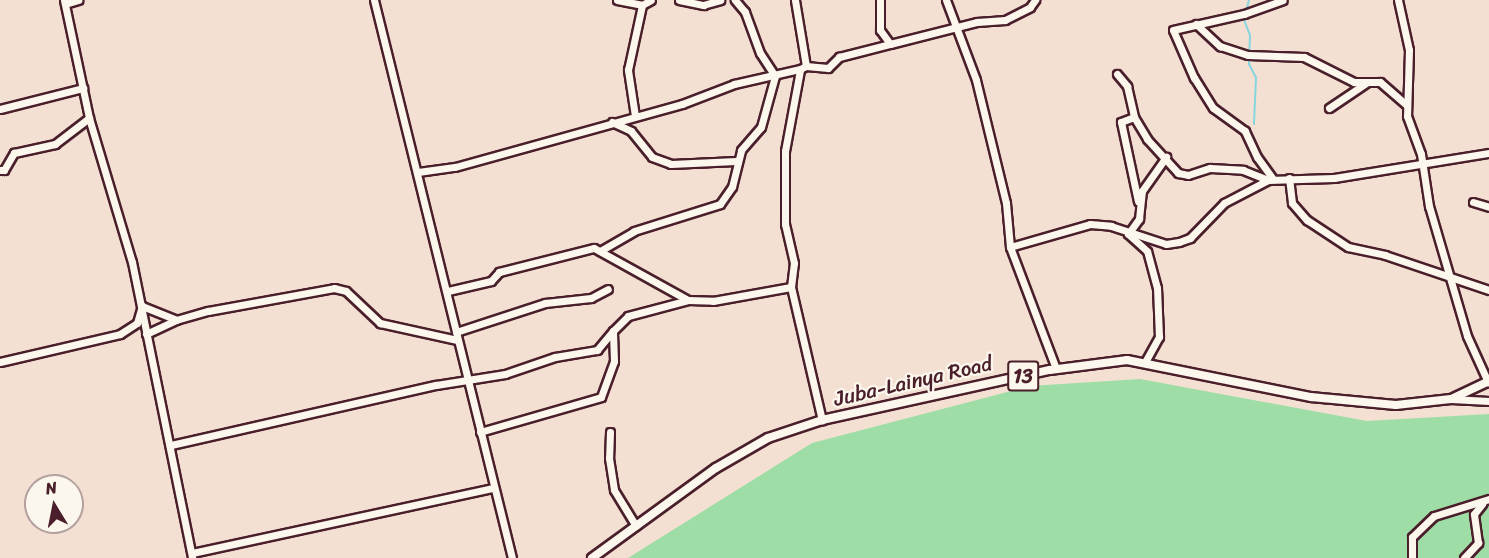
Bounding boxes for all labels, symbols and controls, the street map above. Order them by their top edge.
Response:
street label: Juba-Lainya Road [831,350,995,412]
road number: 13 [1006,359,1040,393]
text: N [43,473,59,503]
north arrow [24,474,84,534]

